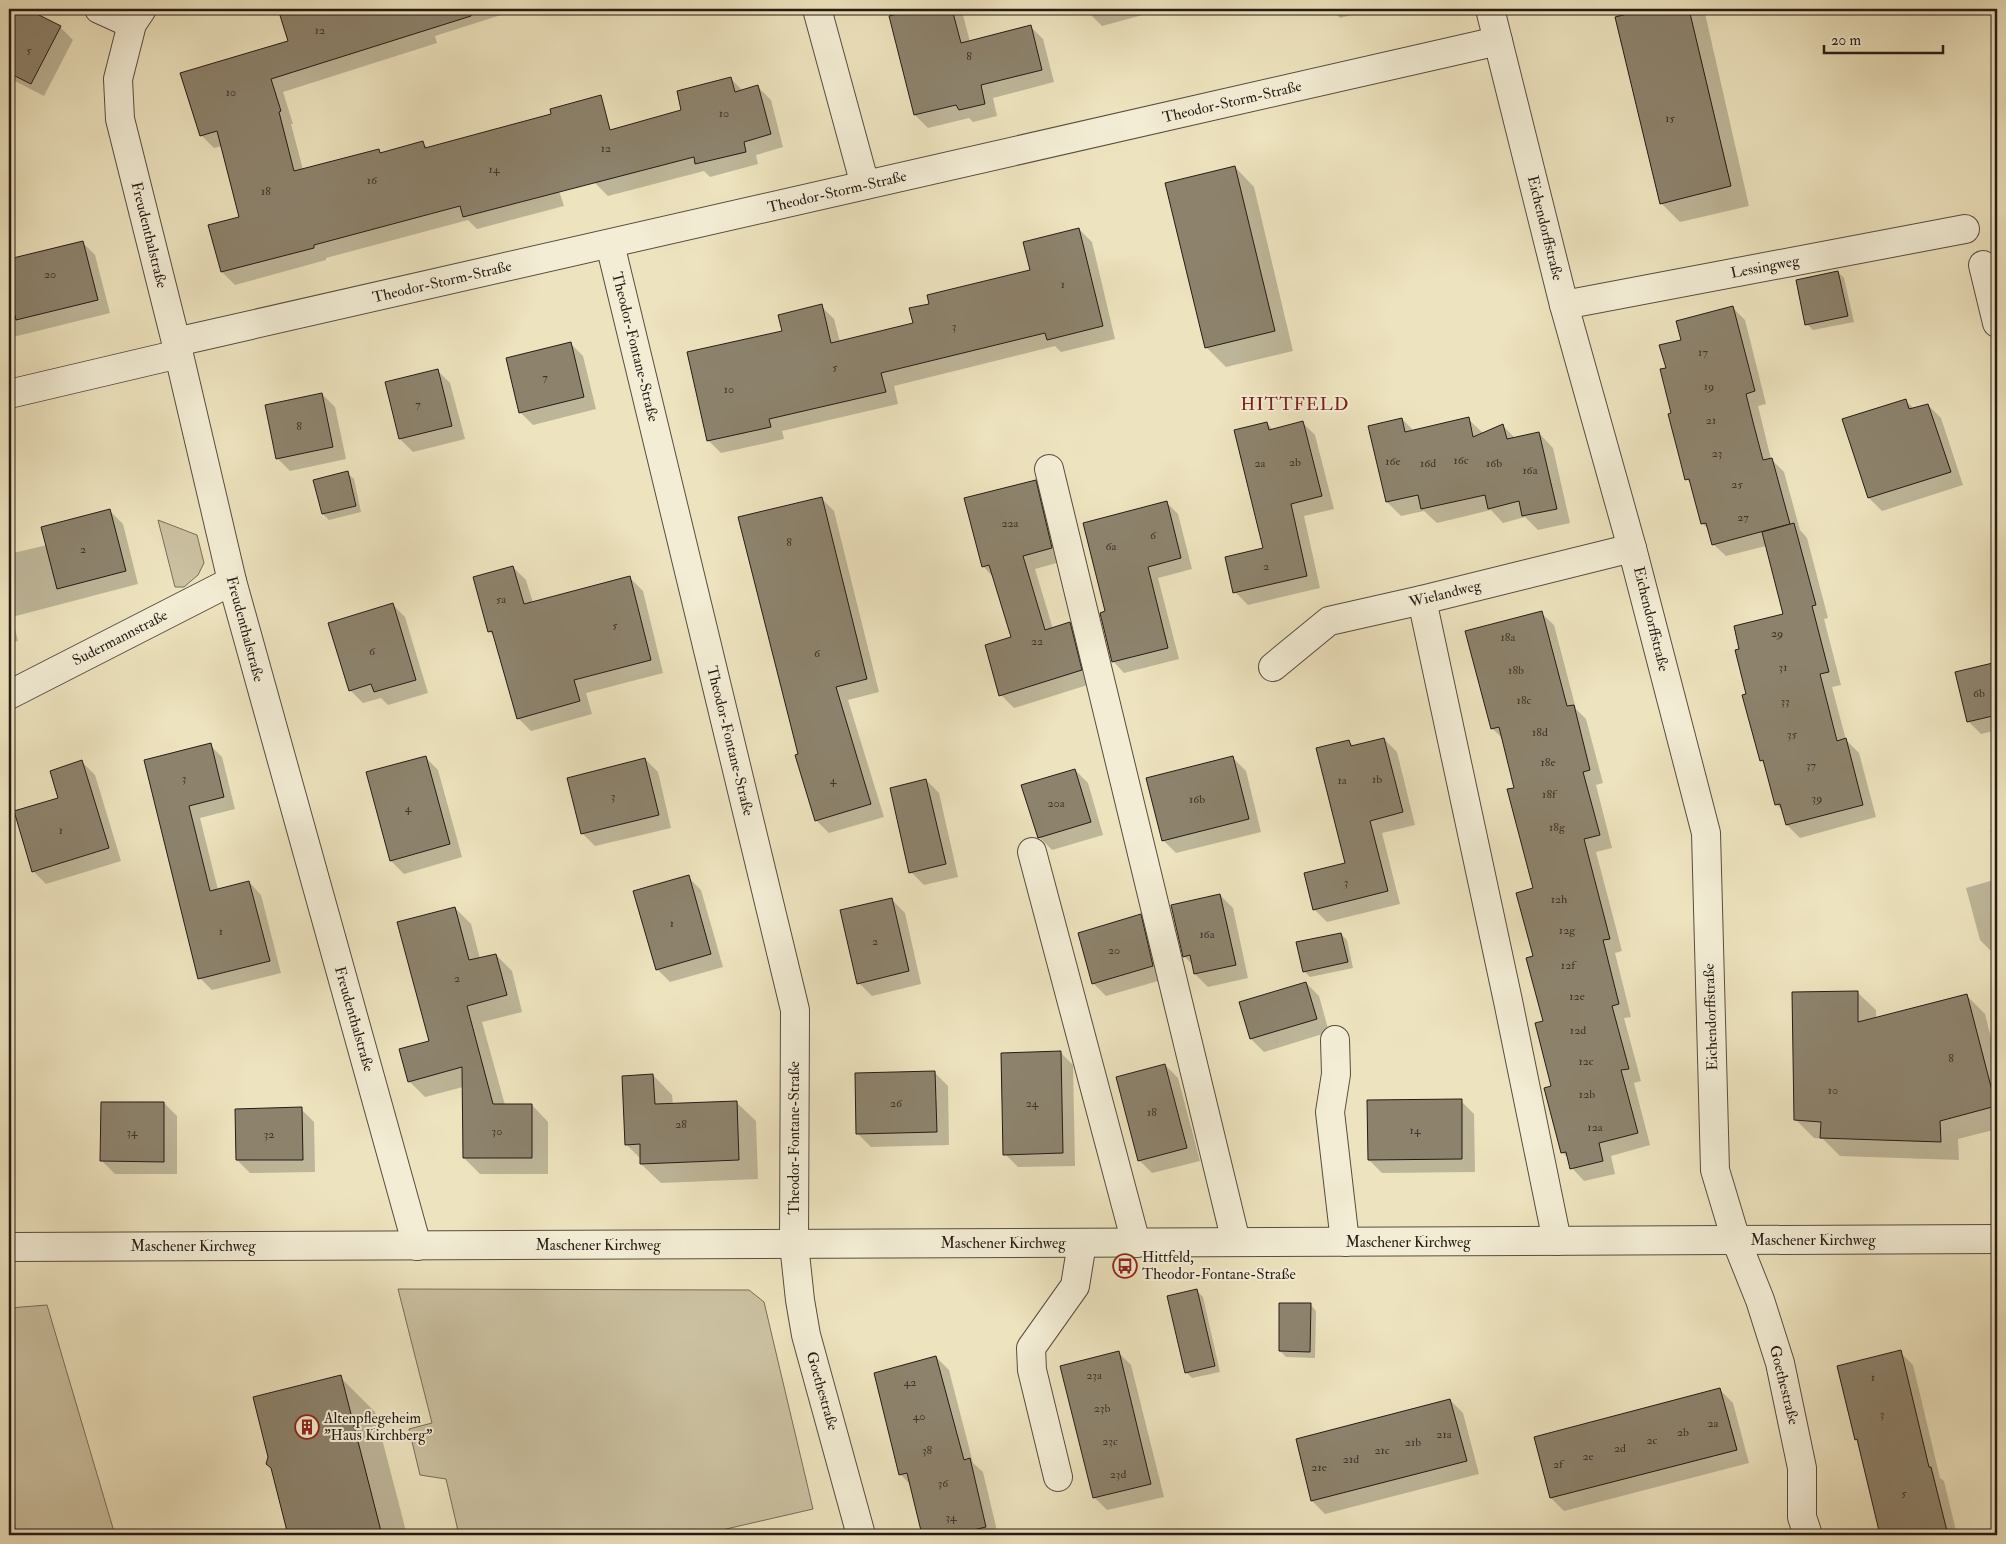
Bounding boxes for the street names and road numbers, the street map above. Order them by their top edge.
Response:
street label: Theodor-Storm-Straße [1161,77,1303,127]
street label: Theodor-Storm-Straße [766,167,908,217]
street label: Eichendorffstraße [1523,174,1567,282]
street label: Freudenthalstraße [127,180,171,290]
street label: Lessingweg [1729,251,1801,283]
street label: Theodor-Storm-Straße [371,257,513,307]
street label: Theodor-Fontane-Straße [607,270,663,424]
street label: Eichendorffstraße [1629,565,1673,673]
street label: Freudenthalstraße [222,574,268,684]
street label: Wielandweg [1406,576,1483,612]
street label: Sudermannstraße [69,606,171,670]
street label: Theodor-Fontane-Straße [702,664,758,818]
street label: Eichendorffstraße [1700,963,1722,1071]
street label: Freudenthalstraße [330,964,378,1074]
street label: Theodor-Fontane-Straße [785,1061,804,1215]
street label: Maschener Kirchweg [1750,1231,1876,1250]
street label: Maschener Kirchweg [1345,1233,1471,1252]
street label: Maschener Kirchweg [940,1234,1066,1253]
street label: Maschener Kirchweg [535,1236,661,1255]
street label: Maschener Kirchweg [130,1237,256,1256]
street label: Goethestraße [1765,1343,1803,1427]
street label: Goethestraße [802,1349,842,1433]

